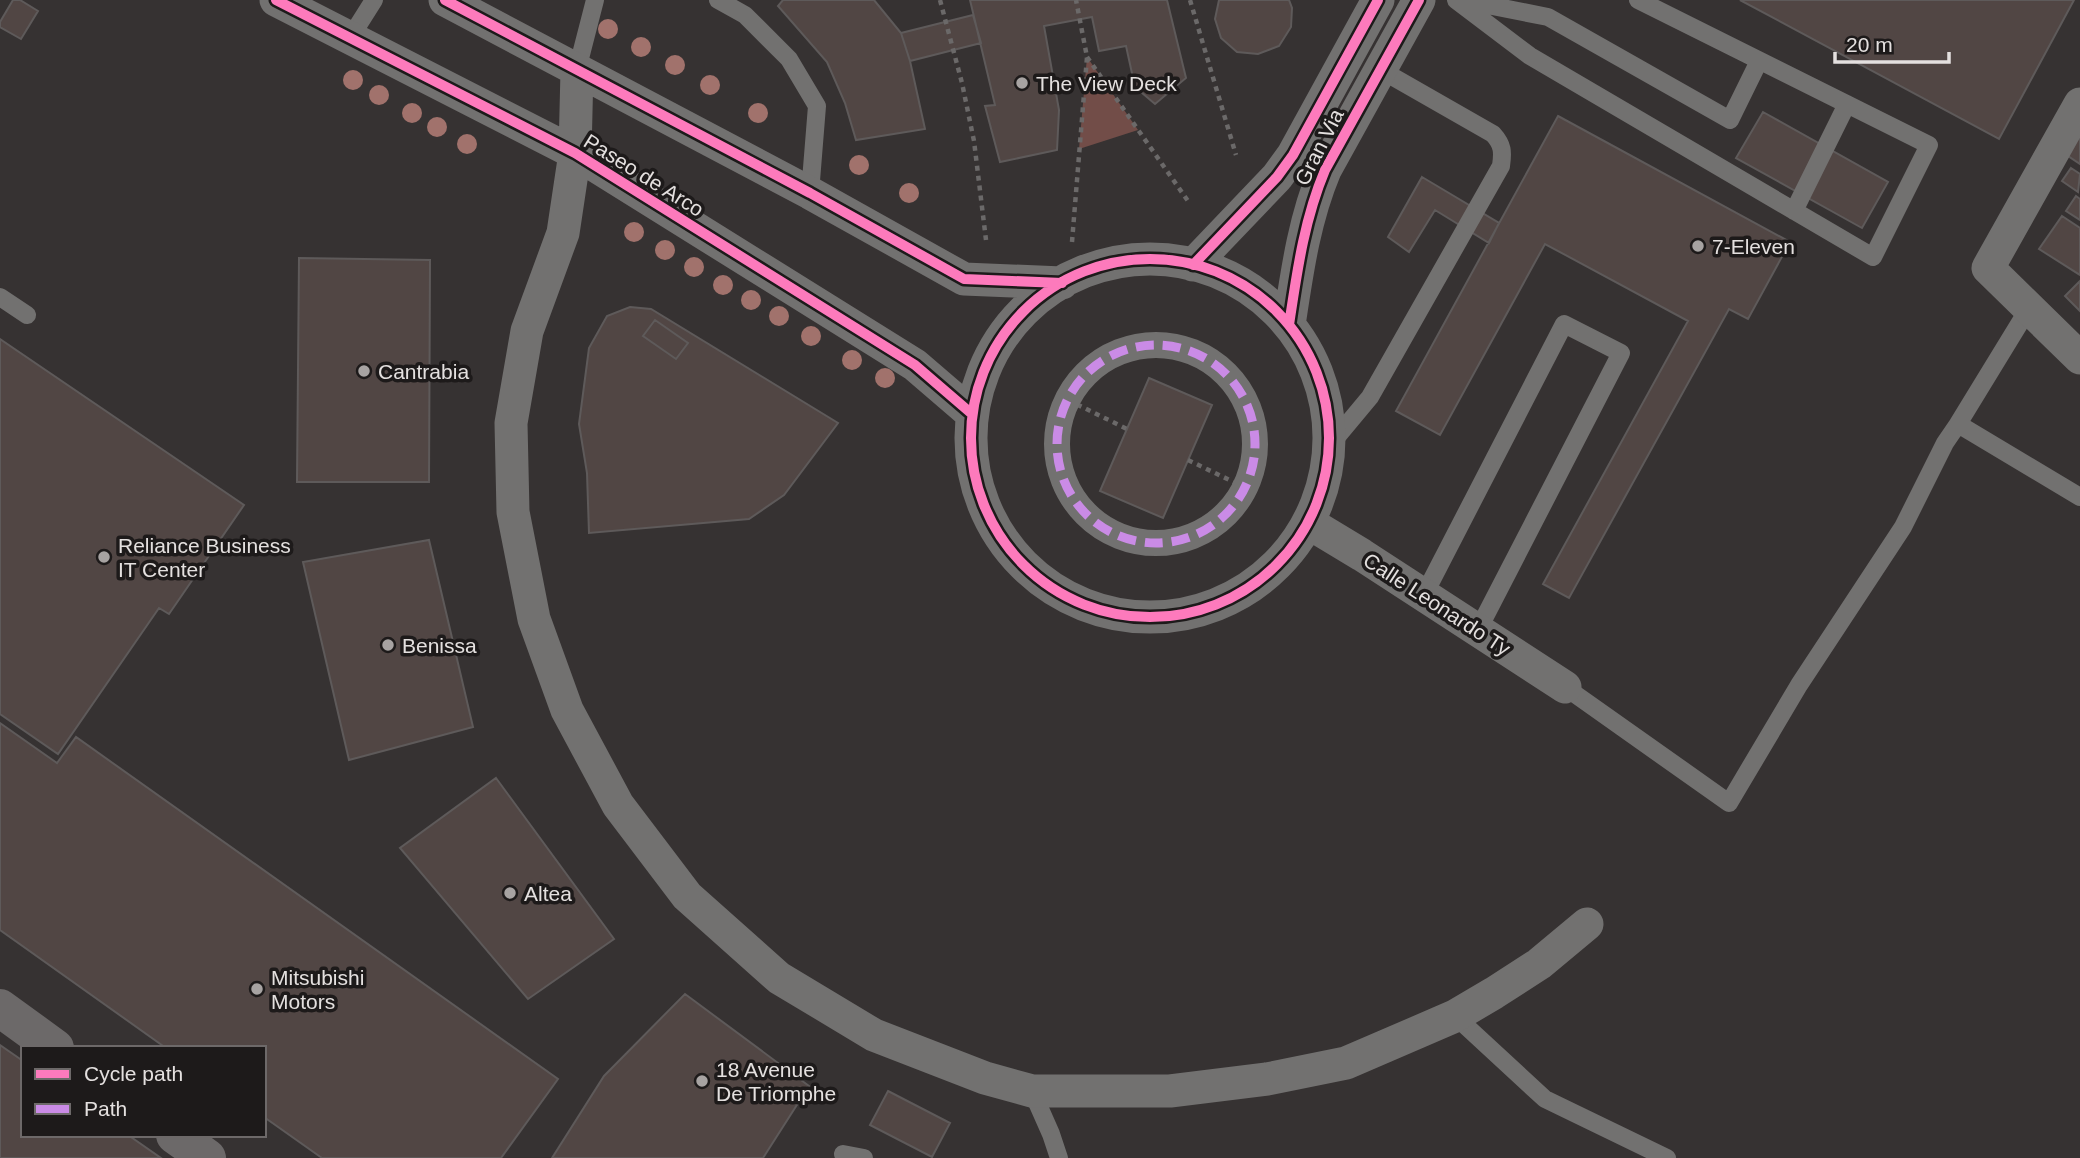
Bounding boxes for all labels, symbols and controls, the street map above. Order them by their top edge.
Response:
scale bar [1835,21,1949,65]
text: 20 m [1846,33,1893,56]
place label: The View Deck [1036,72,1177,95]
marker: The View Deck [1014,75,1030,91]
street label: Gran Via [1290,105,1348,189]
street label: Paseo de Arco [580,129,708,221]
place label: 7-Eleven [1712,235,1795,258]
marker: 7-Eleven [1690,238,1706,254]
place label: Cantrabia [378,360,469,383]
marker: Cantrabia [356,363,372,379]
place label: Reliance Business IT Center [118,534,291,581]
street label: Calle Leonardo Ty [1359,548,1515,660]
marker: Reliance Business IT Center [96,549,112,565]
place label: Benissa [402,634,477,657]
marker: Benissa [380,637,396,653]
place label: Altea [524,882,572,905]
marker: Altea [502,885,518,901]
place label: Mitsubishi Motors [271,966,364,1013]
marker: Mitsubishi Motors [249,981,265,997]
legend [21,1046,266,1137]
place label: 18 Avenue De Triomphe [716,1058,836,1105]
text: Cycle path [84,1062,183,1085]
marker: 18 Avenue De Triomphe [694,1073,710,1089]
text: Path [84,1097,127,1120]

